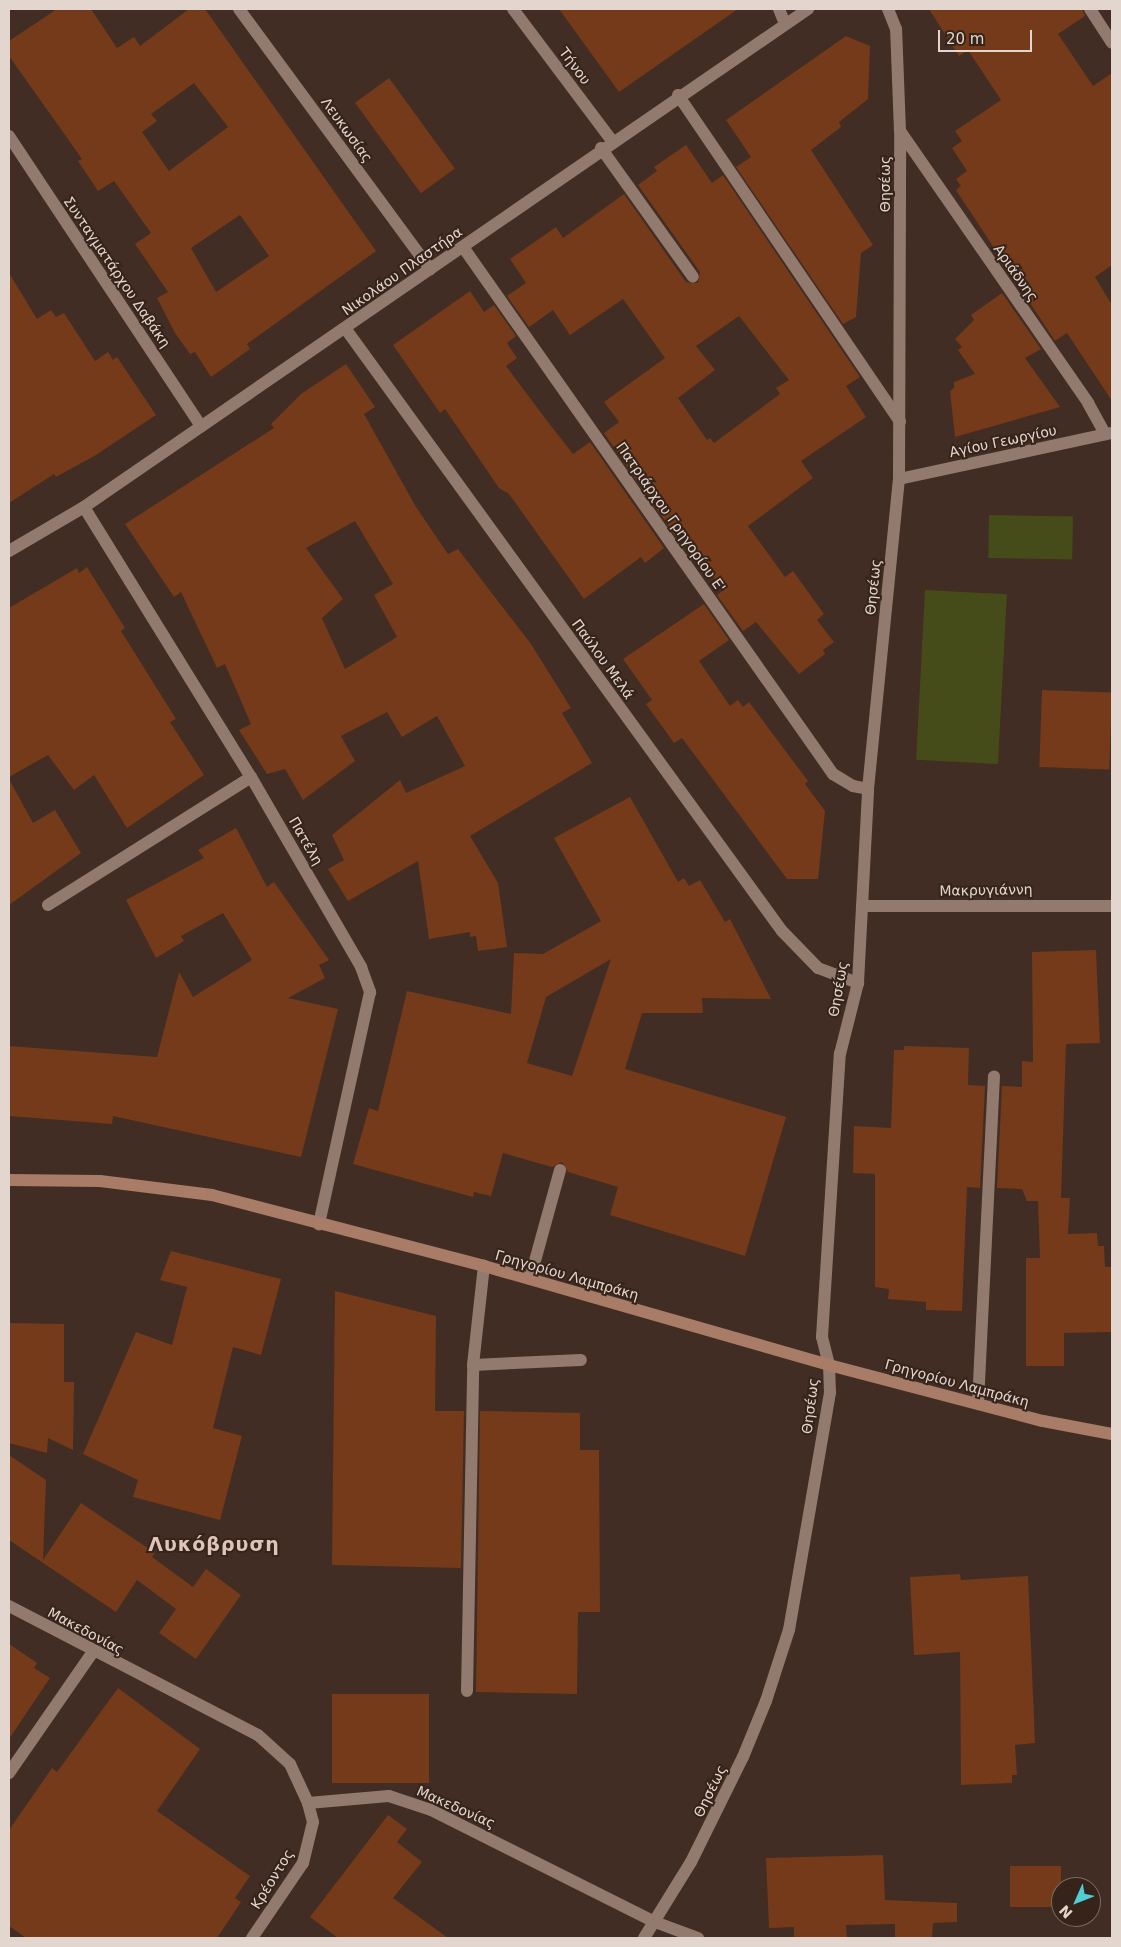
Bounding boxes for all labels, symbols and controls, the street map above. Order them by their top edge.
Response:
scale bar [941,20,1035,52]
text: 20 m [946,30,984,48]
street label: Τήνου [556,44,594,88]
street label: Λευκωσίας [318,94,376,166]
street label: Θησέως [877,156,893,212]
street label: Συνταγματάρχου Δαβάκη [60,193,174,351]
street label: Νικολάου Πλαστήρα [339,223,465,319]
street label: Αριάδνης [990,241,1042,305]
street label: Αγίου Γεωργίου [948,421,1058,461]
street label: Πατριάρχου Γρηγορίου Ε' [613,439,729,595]
street label: Θησέως [862,558,884,616]
street label: Παύλου Μελά [568,616,638,702]
street label: Πατέλη [285,814,327,868]
street label: Μακρυγιάννη [939,881,1033,899]
street label: Θησέως [825,960,851,1018]
street label: Γρηγορίου Λαμπράκη [493,1246,641,1304]
street label: Γρηγορίου Λαμπράκη [883,1356,1031,1410]
street label: Θησέως [798,1377,822,1435]
district label: Λυκόβρυση [147,1534,281,1556]
street label: Μακεδονίας [45,1604,127,1658]
street label: Θησέως [690,1762,730,1820]
street label: Μακεδονίας [414,1782,498,1832]
street label: Κρέοντος [247,1846,297,1912]
north arrow [1051,1877,1101,1927]
text: N [1056,1902,1076,1921]

